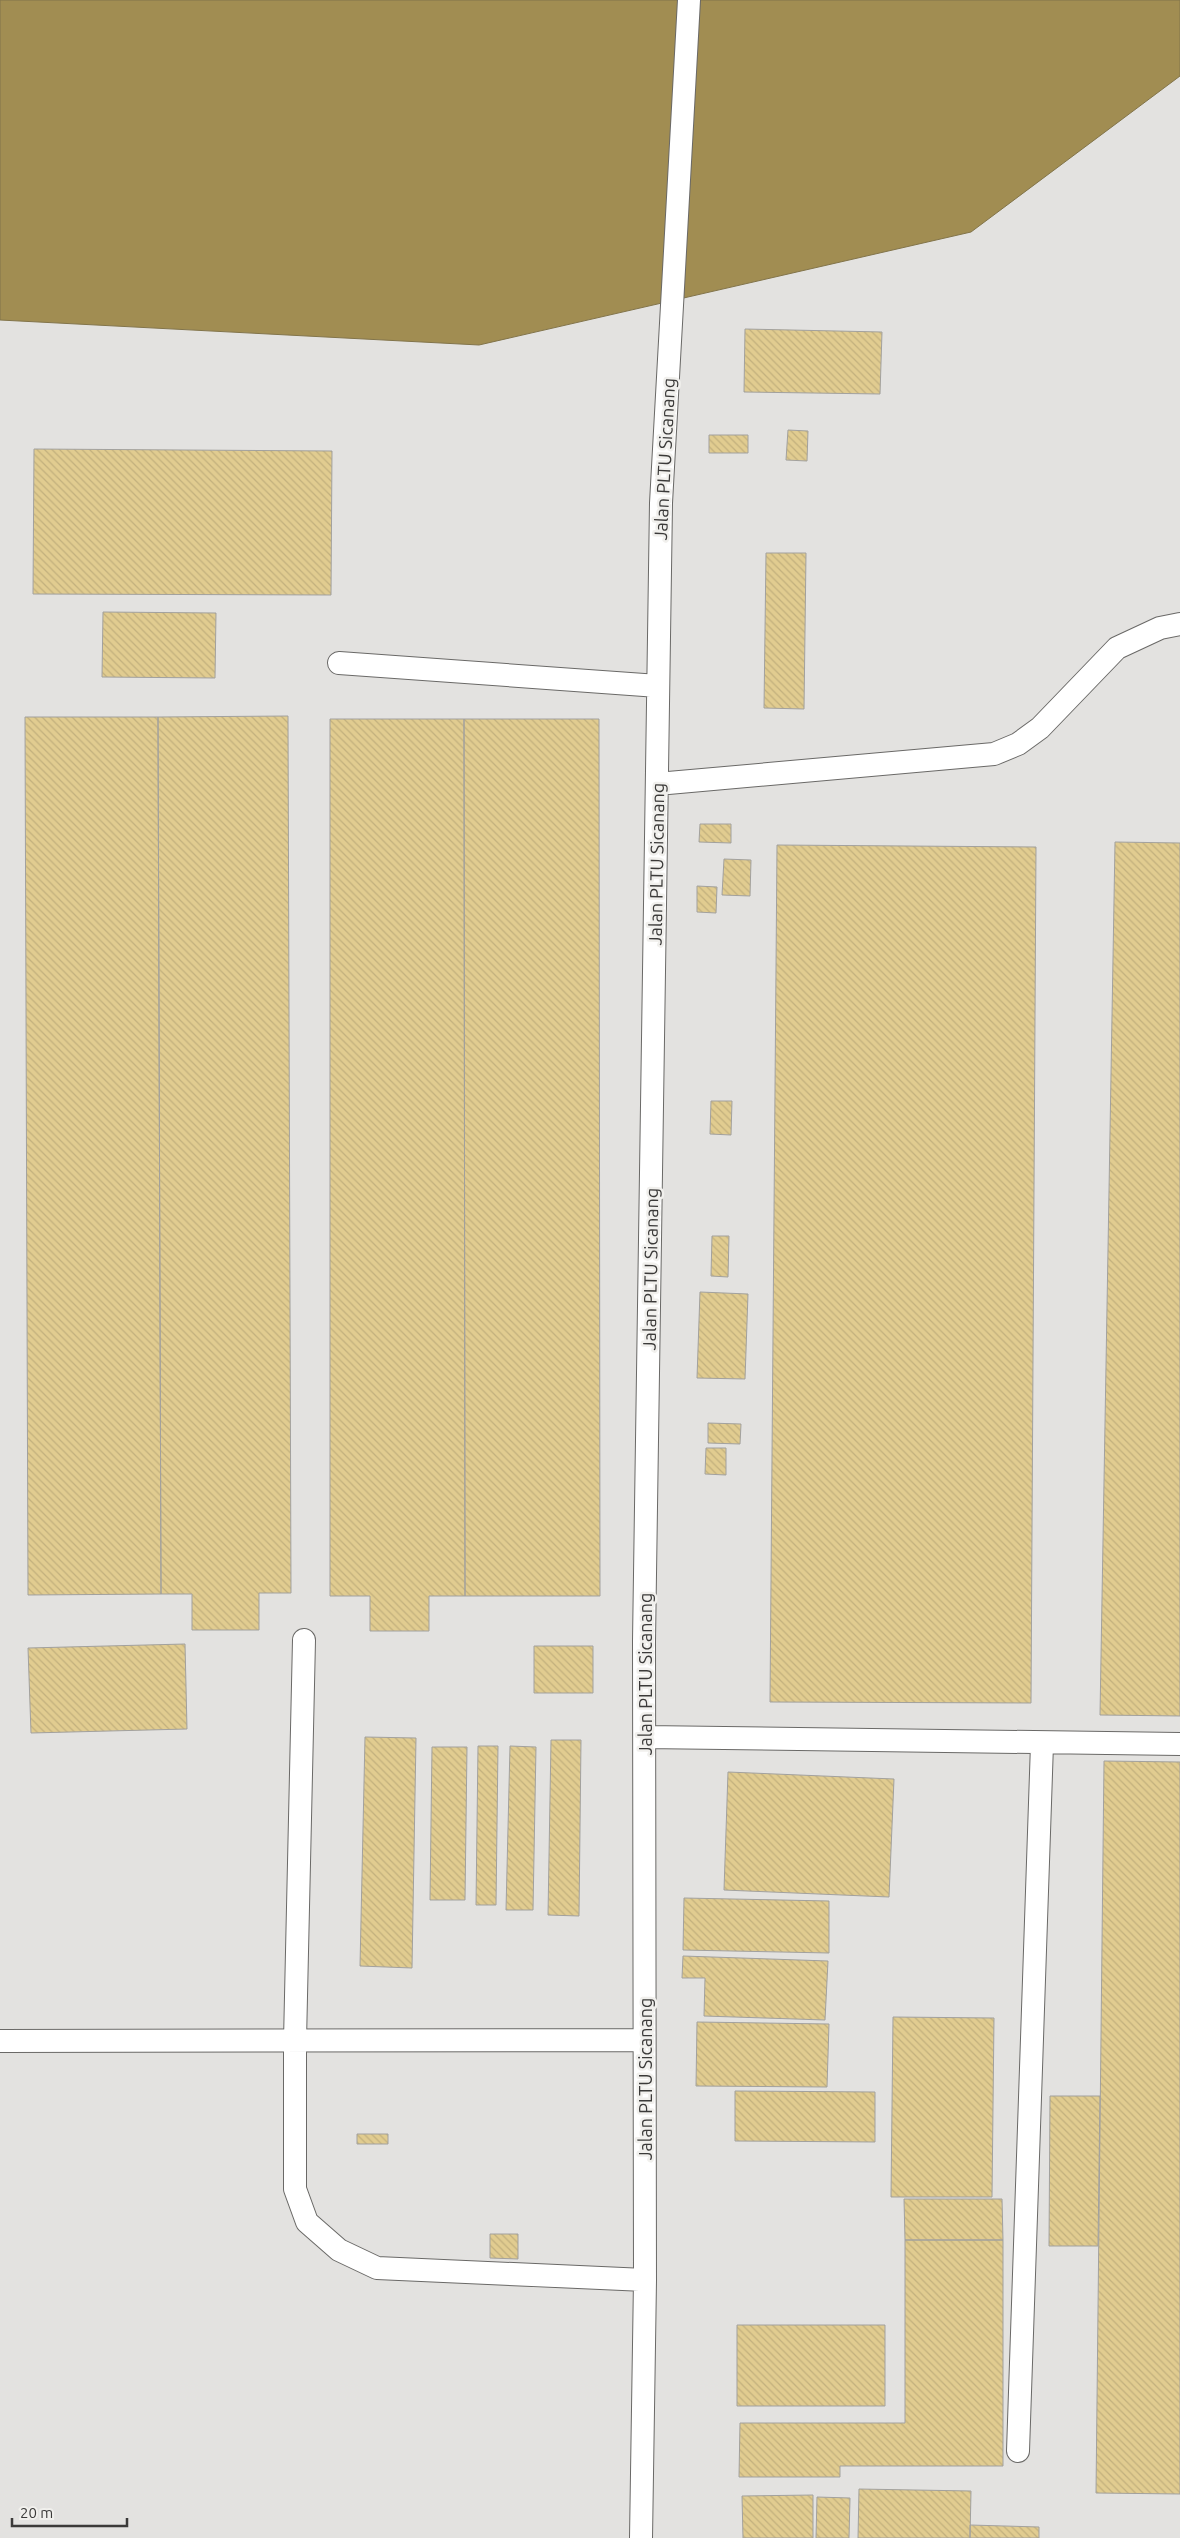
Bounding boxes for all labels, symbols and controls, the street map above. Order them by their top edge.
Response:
street label: Jalan PLTU Sicanang [650,377,678,541]
street label: Jalan PLTU Sicanang [645,783,667,945]
street label: Jalan PLTU Sicanang [639,1188,661,1350]
street label: Jalan PLTU Sicanang [635,1593,655,1755]
street label: Jalan PLTU Sicanang [635,1998,655,2160]
scale bar [12,2496,128,2528]
text: 20 m [20,2504,53,2521]

